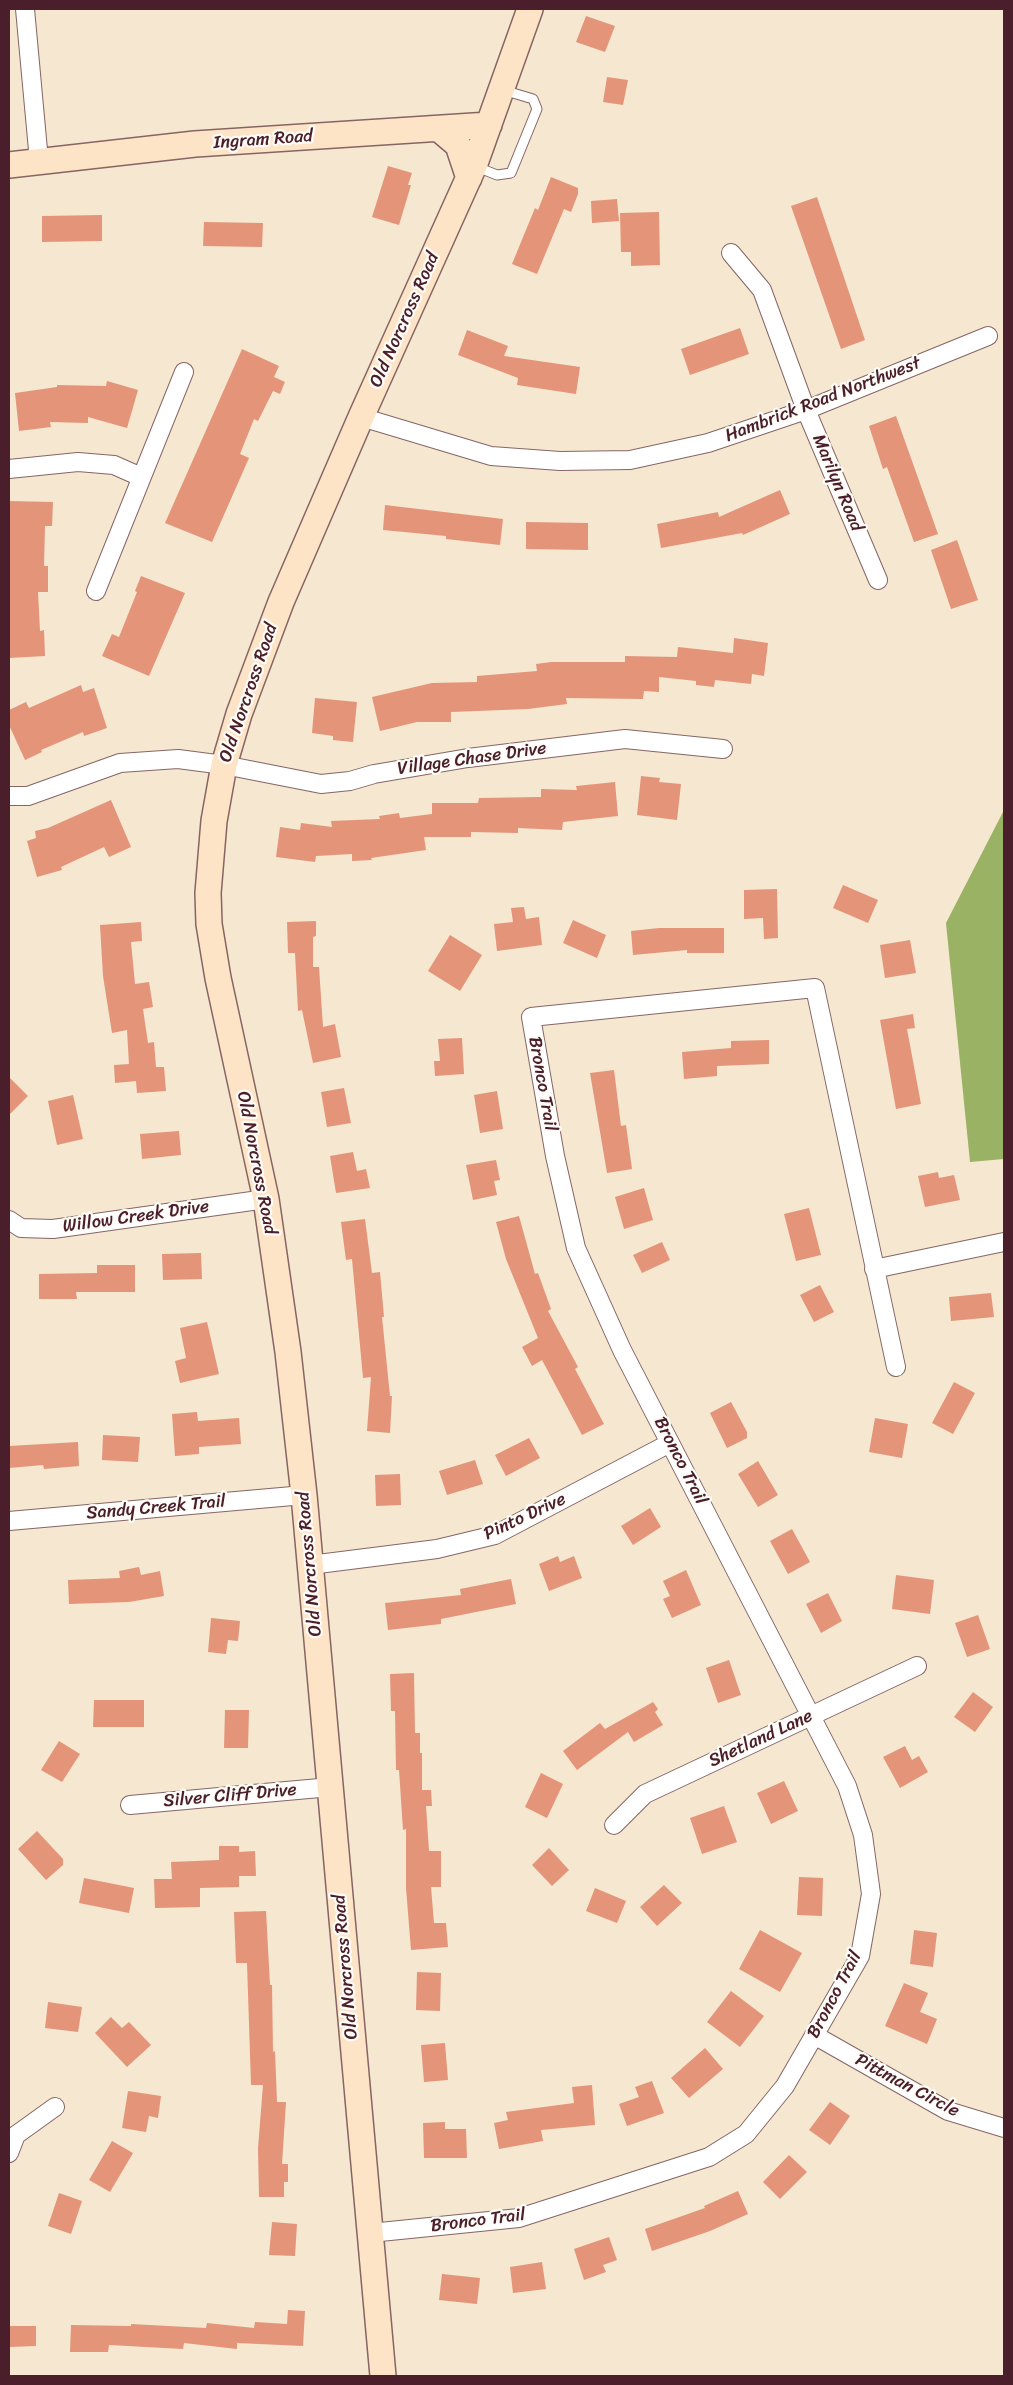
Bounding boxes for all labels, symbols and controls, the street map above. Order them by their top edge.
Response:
street label: Ingram Road [213,126,313,154]
street label: Old Norcross Road [366,249,444,391]
street label: Hambrick Road Northwest [722,353,924,447]
street label: Marilyn Road [807,431,867,535]
street label: Old Norcross Road [215,621,283,765]
street label: Village Chase Drive [396,738,548,780]
street label: Bronco Trail [523,1035,561,1133]
street label: Old Norcross Road [232,1090,280,1236]
street label: Willow Creek Drive [61,1196,211,1238]
street label: Bronco Trail [649,1414,711,1508]
street label: Pinto Drive [481,1489,569,1545]
street label: Sandy Creek Trail [85,1491,227,1525]
street label: Old Norcross Road [293,1491,327,1637]
street label: Shetland Lane [706,1706,816,1772]
street label: Silver Cliff Drive [162,1779,298,1813]
street label: Old Norcross Road [329,1894,363,2040]
street label: Bronco Trail [803,1948,867,2042]
street label: Pittman Circle [851,2049,963,2123]
street label: Bronco Trail [429,2204,527,2238]

